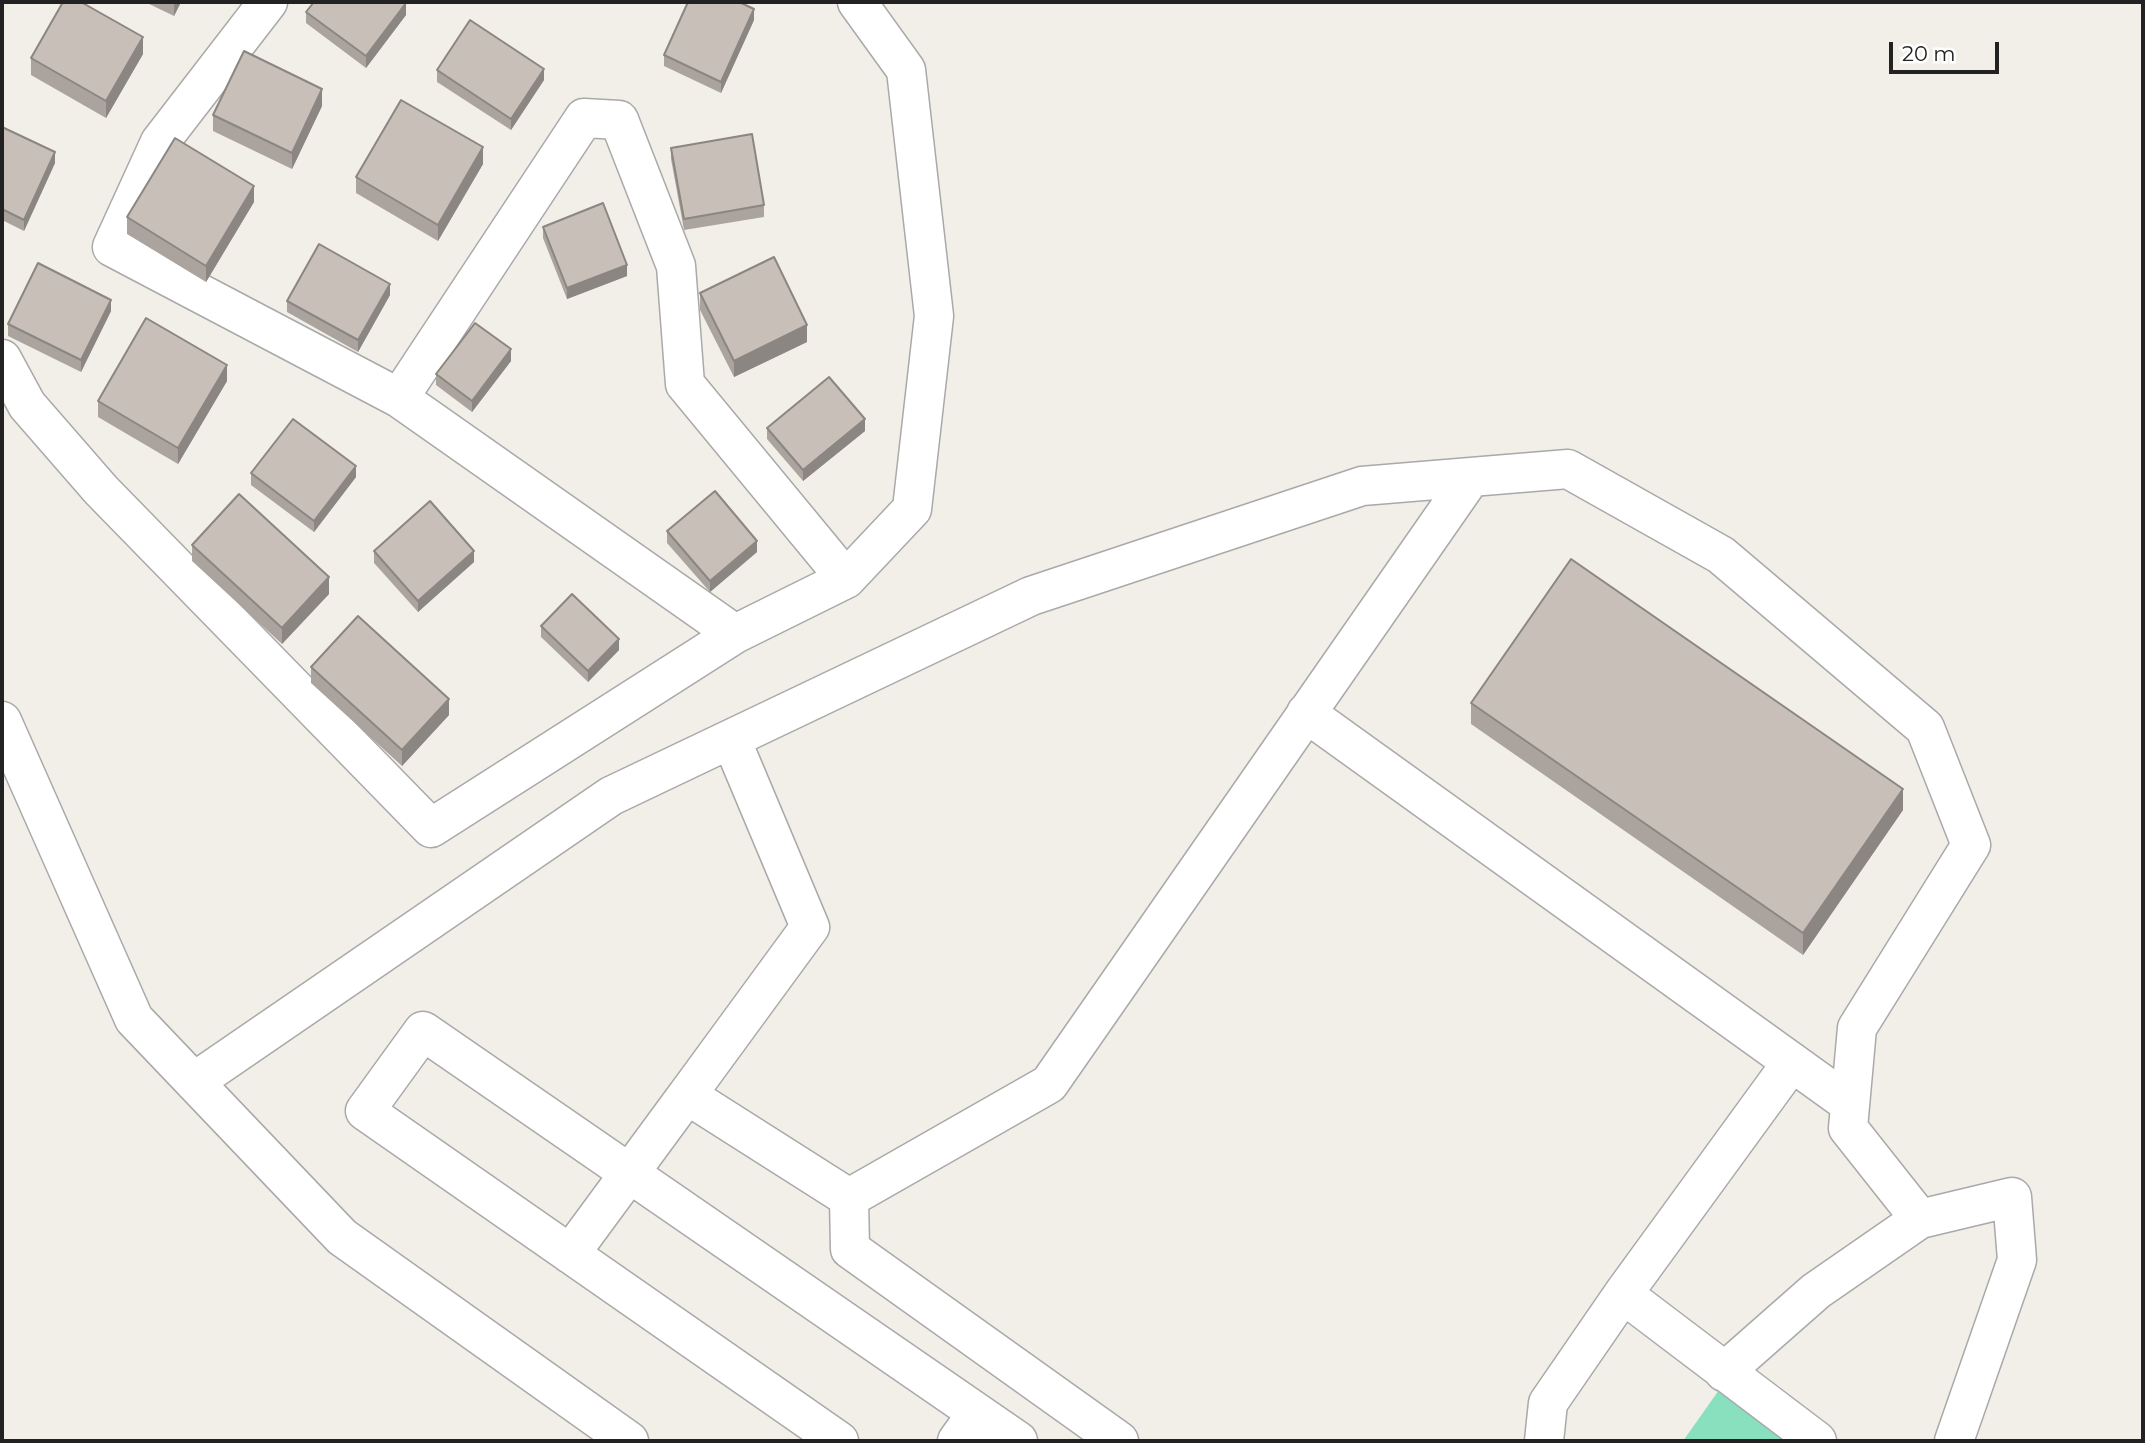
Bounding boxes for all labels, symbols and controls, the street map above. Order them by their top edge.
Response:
scale bar [1893,28,2003,72]
text: 20 m [1902,41,1956,66]

